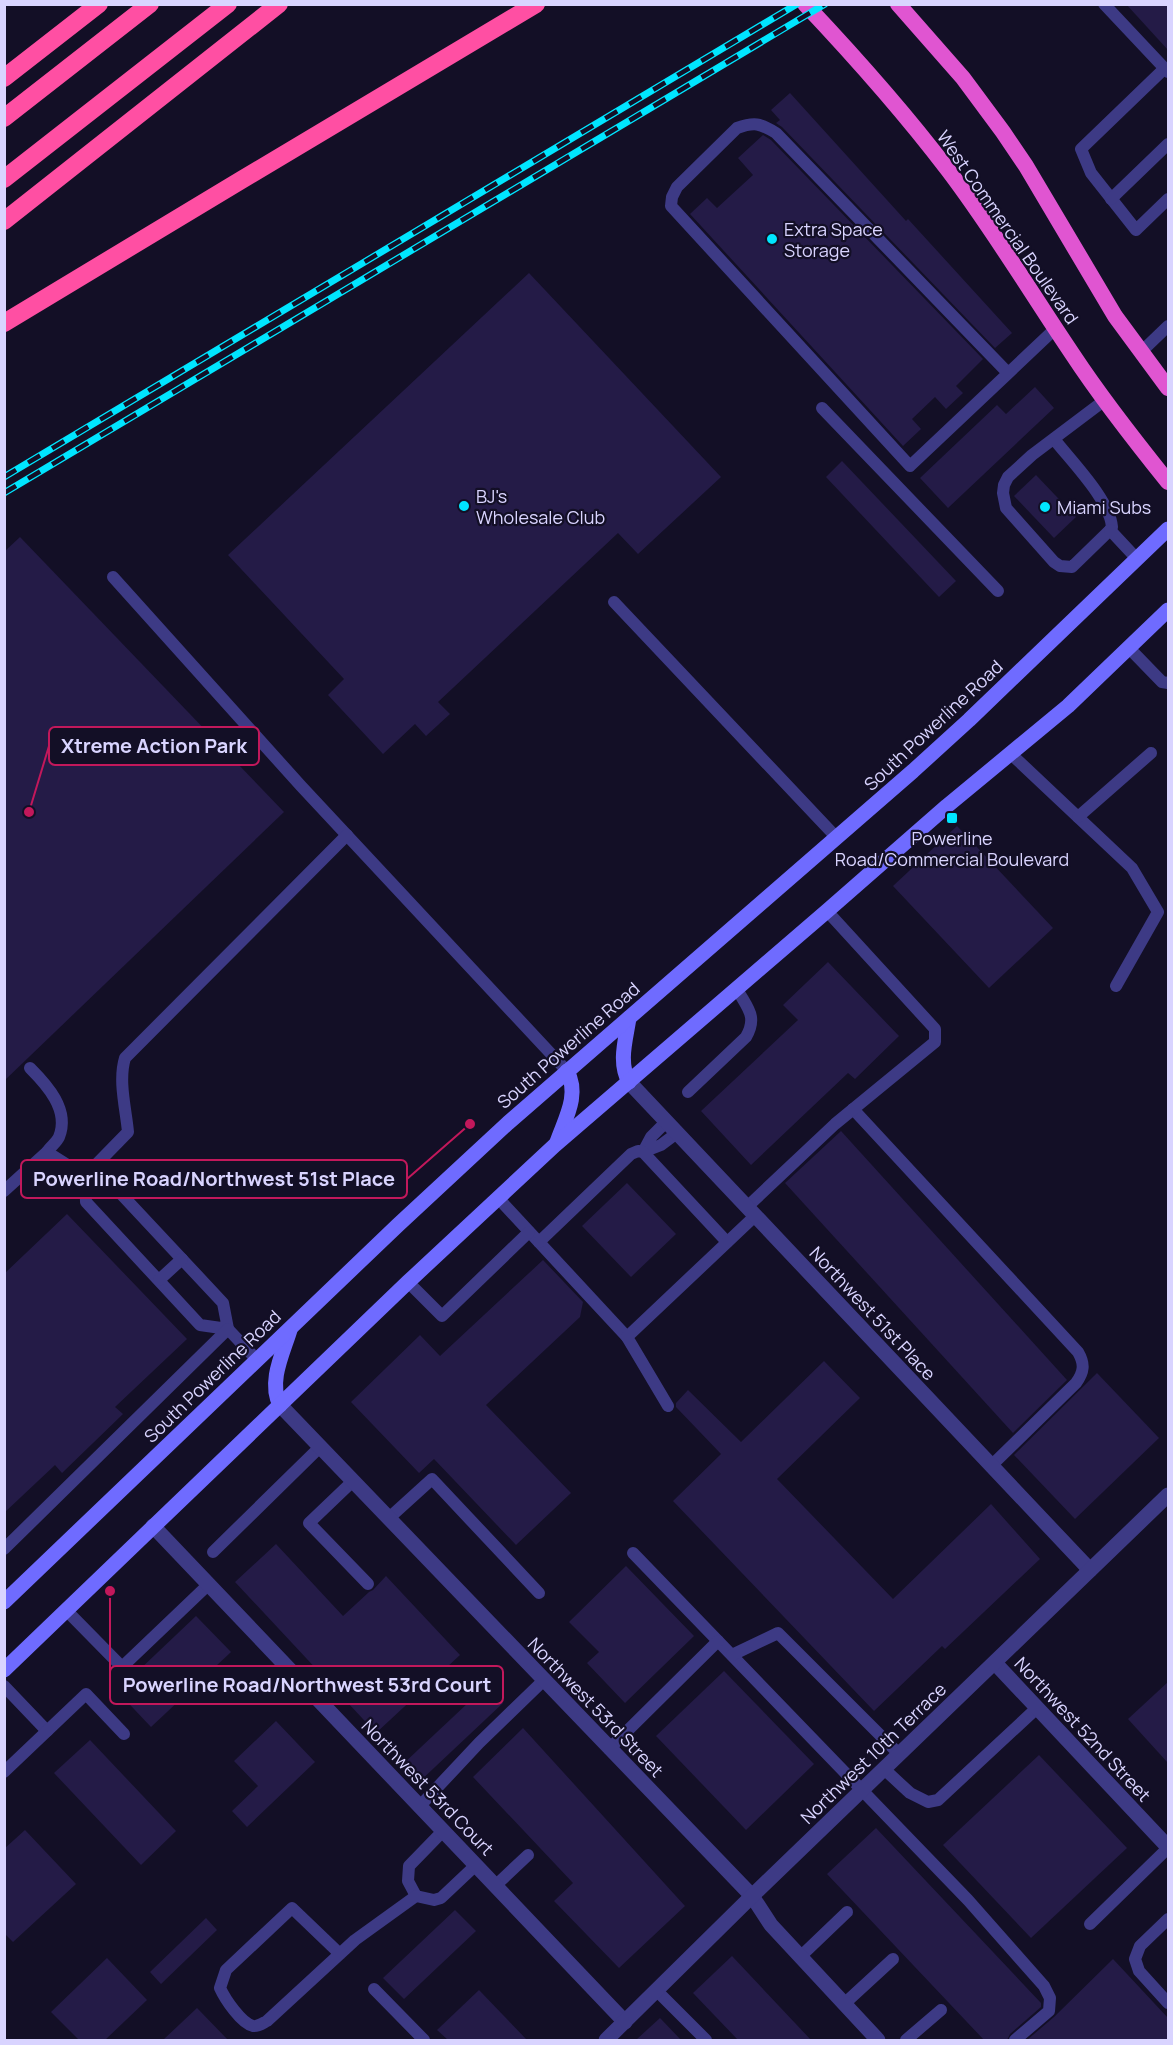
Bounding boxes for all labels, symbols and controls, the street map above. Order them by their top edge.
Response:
street label: West Commercial Boulevard [932,125,1084,329]
place label: Extra Space Storage [784,217,883,262]
marker: Extra Space Storage [765,232,779,246]
place label: BJ's Wholesale Club [476,484,605,529]
place label: Miami Subs [1057,495,1151,519]
marker: BJ's Wholesale Club [457,499,471,513]
marker: Miami Subs [1038,500,1052,514]
street label: South Powerline Road [859,654,1007,796]
callout: Xtreme Action Park [49,727,259,765]
text: Xtreme Action Park [61,732,248,759]
marker: Powerline Road/Commercial Boulevard [945,811,959,825]
place label: Powerline Road/Commercial Boulevard [835,826,1069,871]
street label: South Powerline Road [492,976,644,1114]
callout: Powerline Road/Northwest 51st Place [21,1160,407,1198]
text: Powerline Road/Northwest 51st Place [33,1165,395,1192]
street label: Northwest 51st Place [805,1241,941,1385]
street label: South Powerline Road [138,1304,286,1448]
street label: Northwest 53rd Street [523,1632,669,1782]
street label: Northwest 52nd Street [1010,1652,1156,1806]
callout: Powerline Road/Northwest 53rd Court [110,1666,503,1704]
text: Powerline Road/Northwest 53rd Court [123,1671,491,1698]
street label: Northwest 10th Terrace [795,1677,951,1829]
street label: Northwest 53rd Court [357,1714,499,1860]

